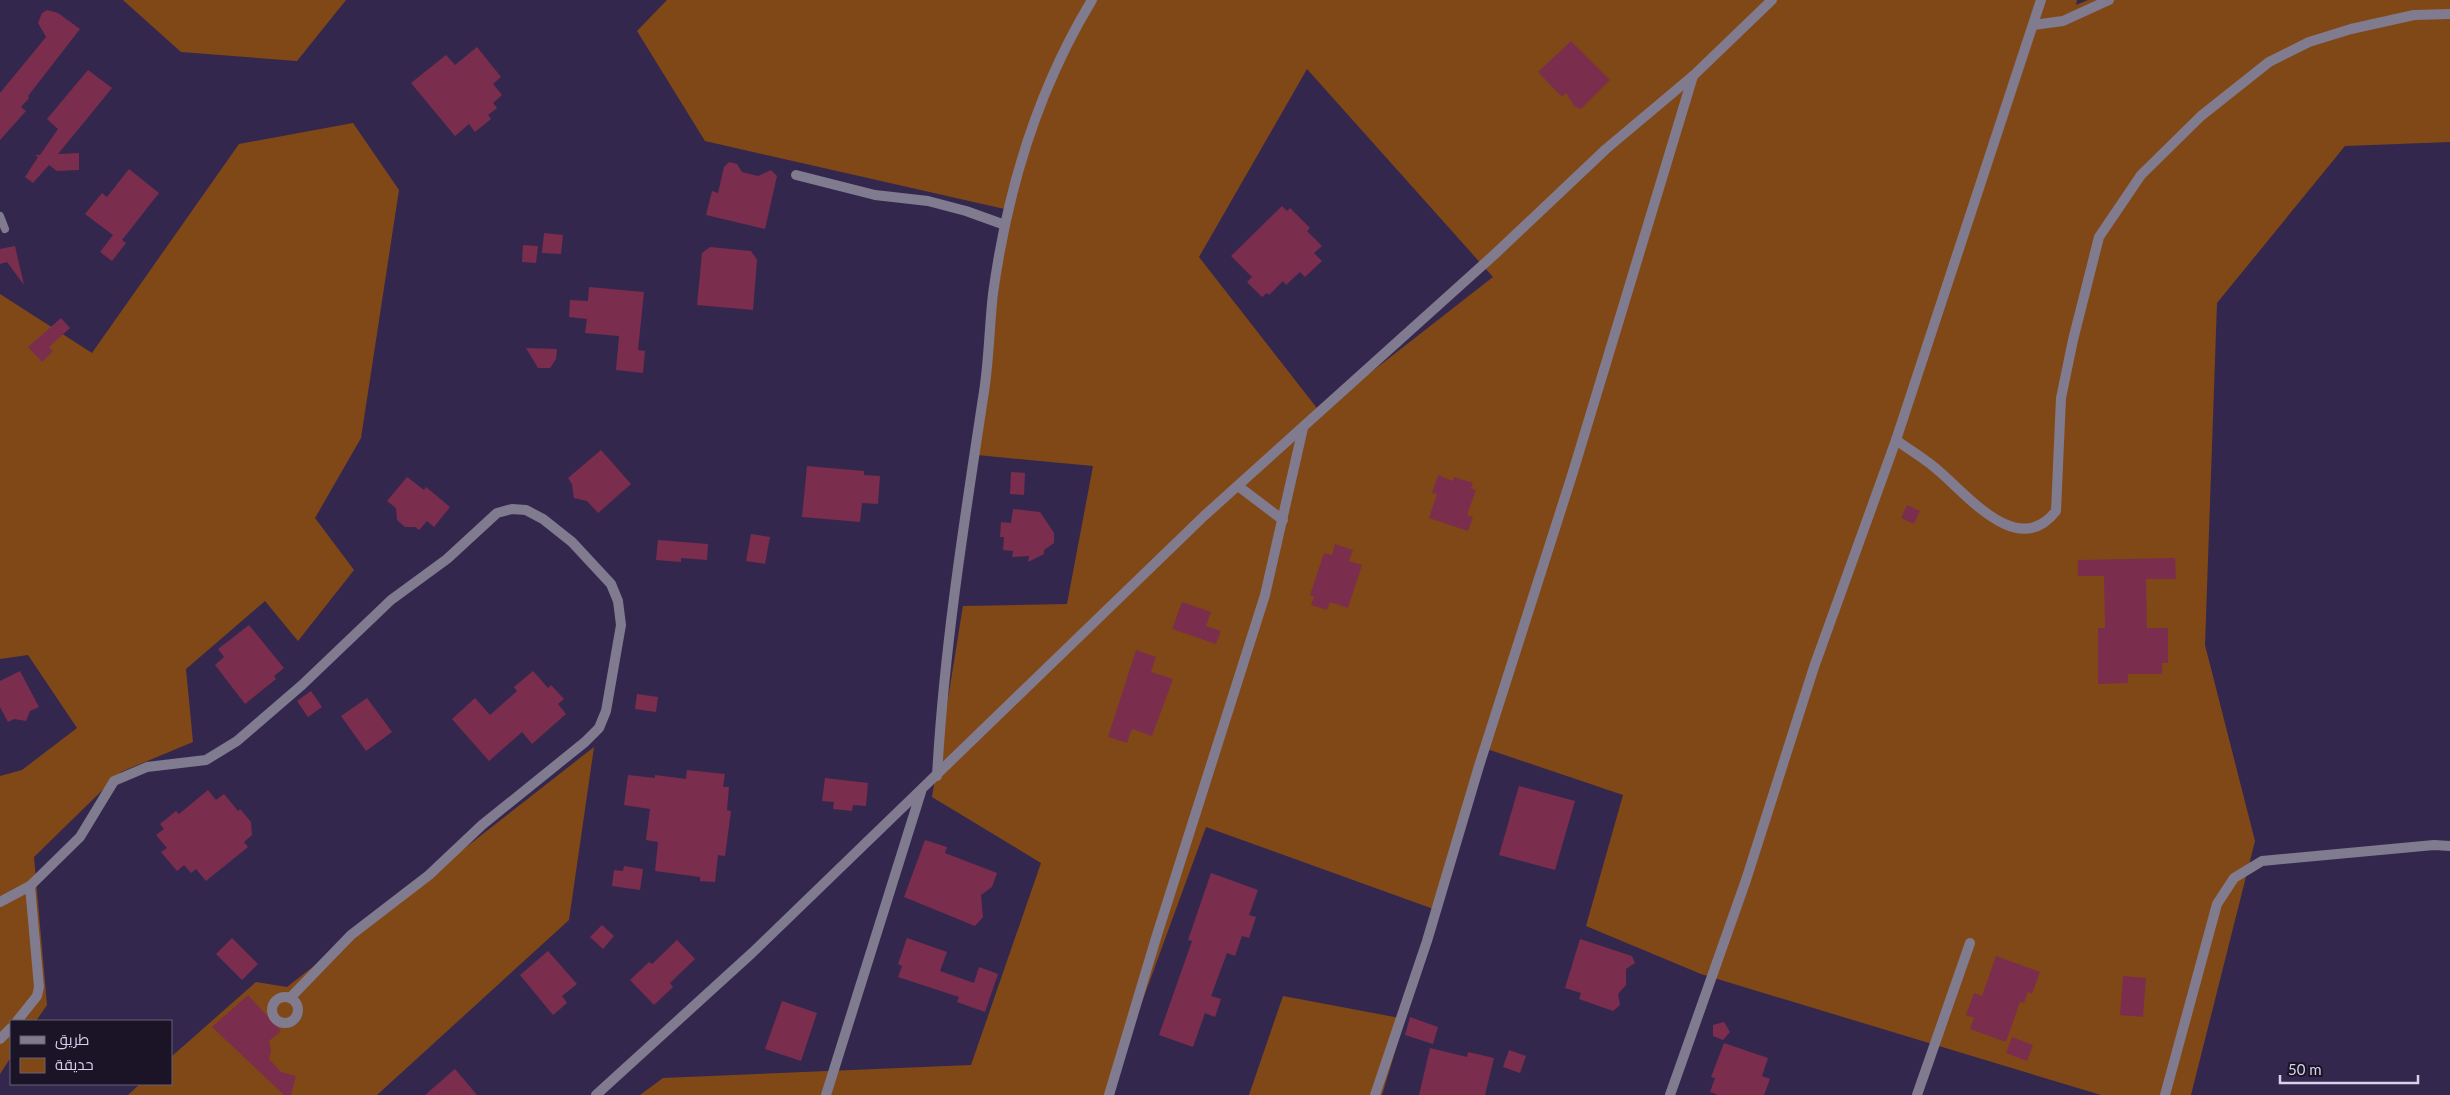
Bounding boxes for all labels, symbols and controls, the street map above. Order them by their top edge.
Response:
legend [10,1020,172,1085]
text: طريق [55,1030,89,1050]
scale bar [2280,1052,2418,1084]
text: حديقة [55,1055,94,1073]
text: 50 m [2288,1060,2322,1078]

